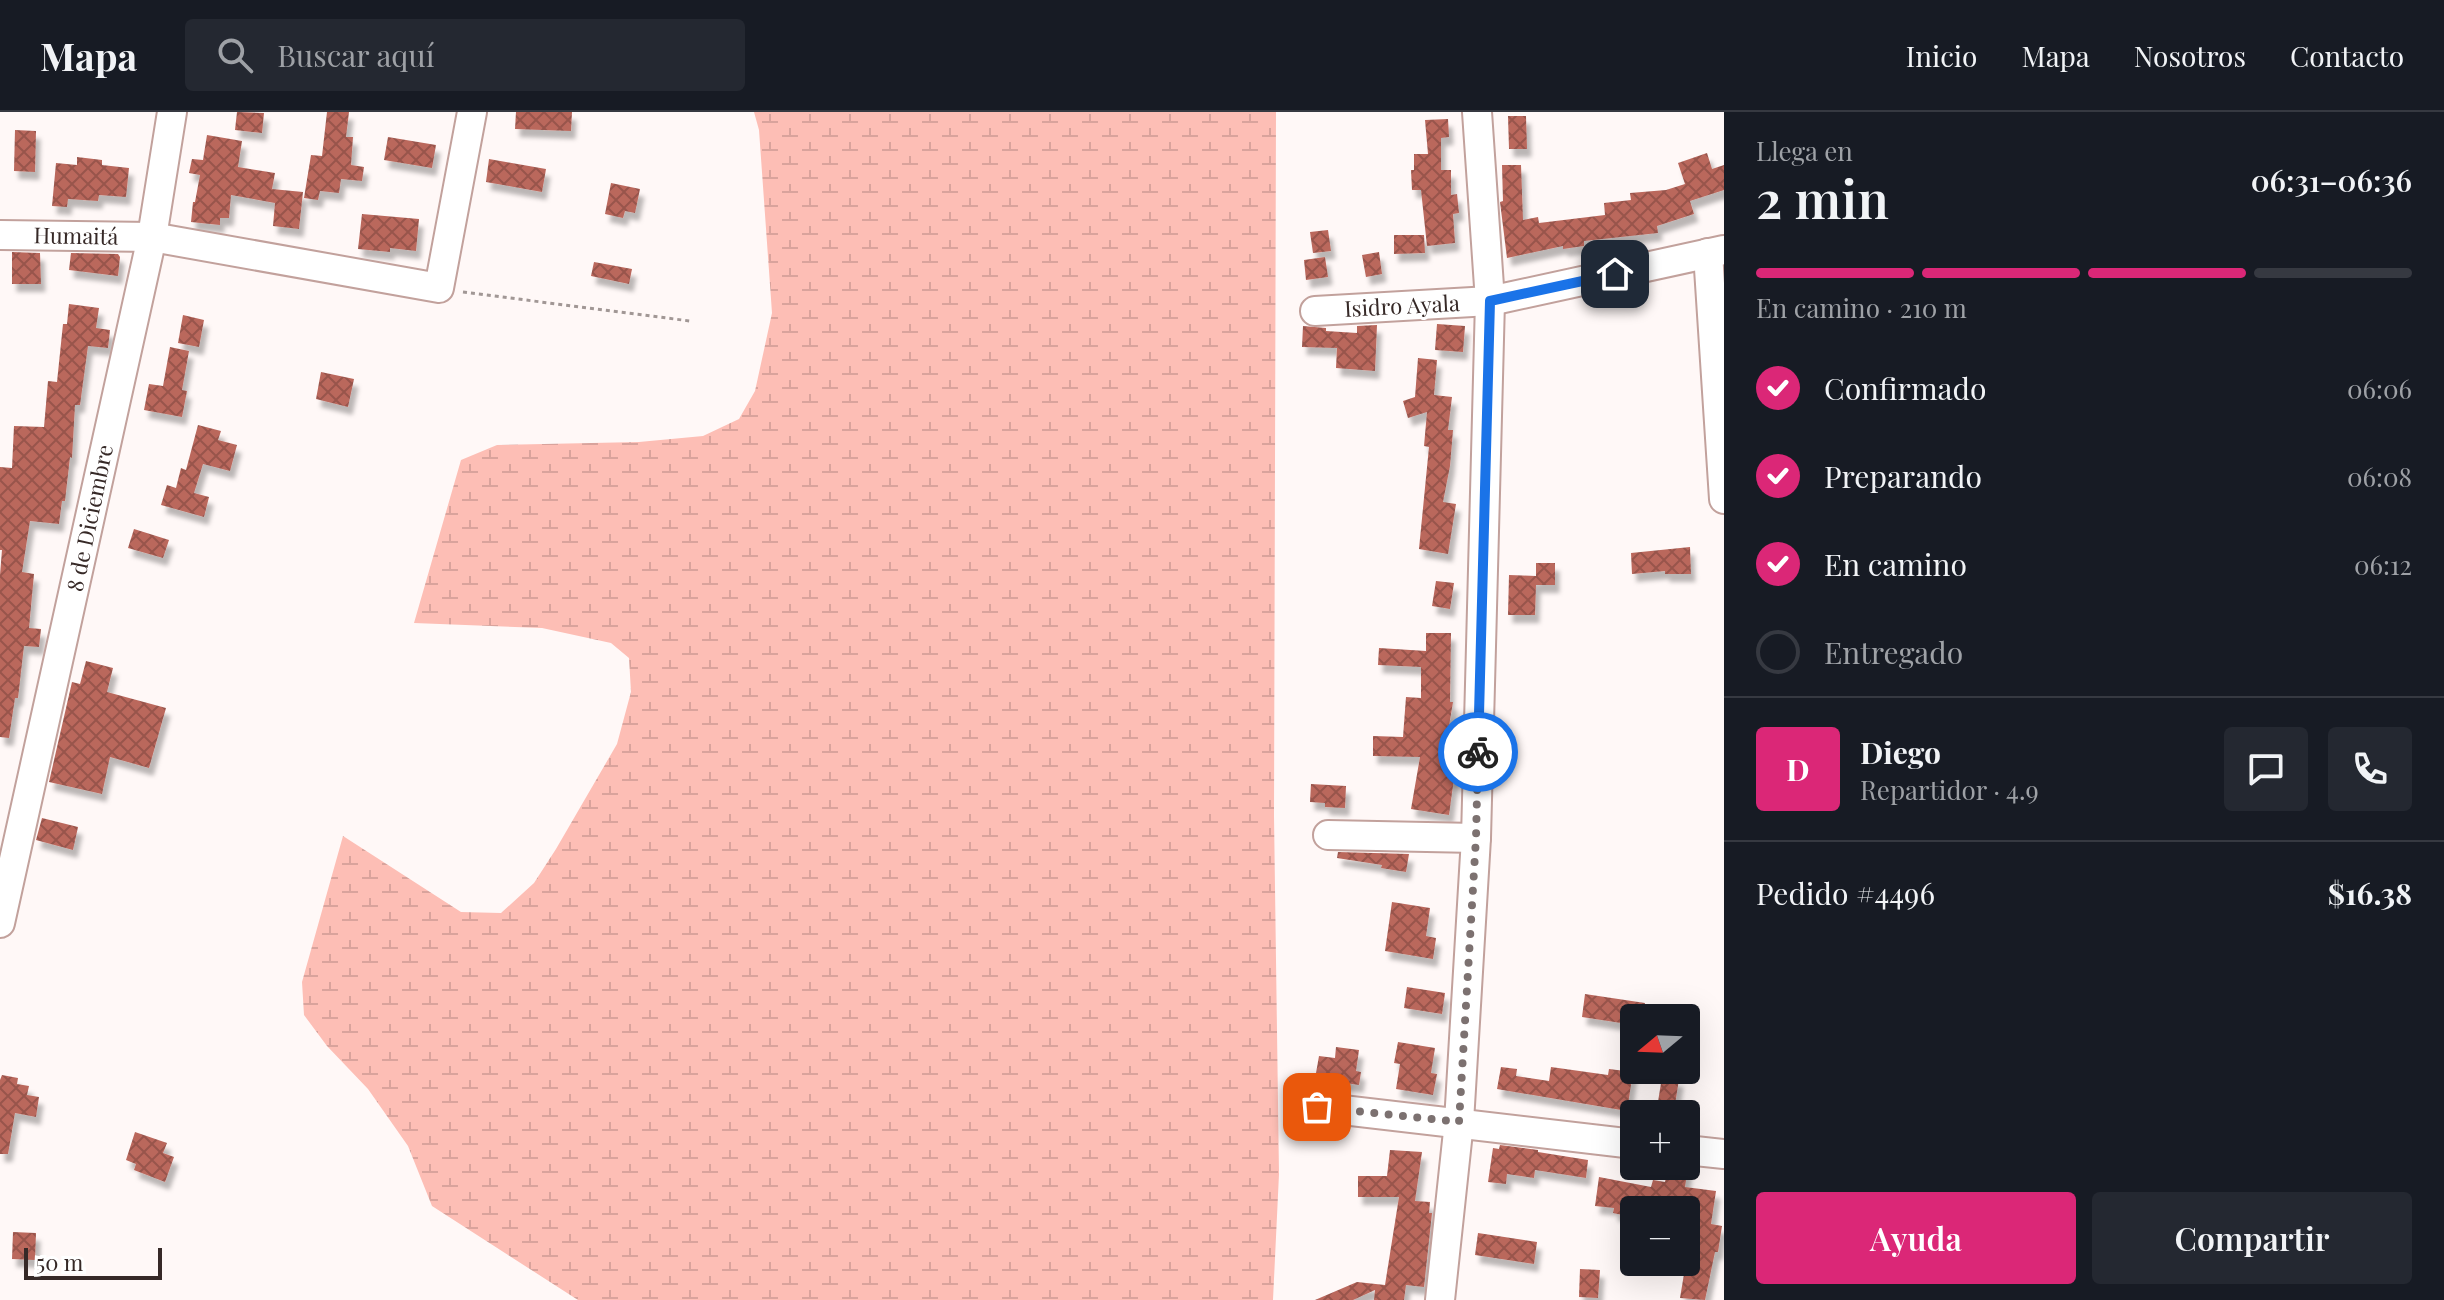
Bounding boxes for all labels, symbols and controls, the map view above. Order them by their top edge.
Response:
search box [185,19,745,91]
text: Mapa [40,30,137,81]
icon: search [213,33,257,77]
text: Buscar aquí [277,35,434,75]
text: Inicio [1906,37,1977,74]
text: Mapa [2021,37,2090,74]
text: Nosotros [2134,37,2246,74]
text: Contacto [2290,37,2404,74]
text: Llega en [1756,133,1853,168]
text: 06:31–06:36 [2251,160,2412,200]
text: 2 min [1756,163,1889,232]
street label: Humaitá [33,219,119,251]
pin [1581,240,1649,308]
icon: home [1593,252,1637,296]
street label: Isidro Ayala [1343,287,1460,323]
text: En camino · 210 m [1756,290,1967,325]
icon: check [1756,366,1800,410]
text: Confirmado [1824,368,1986,408]
text: 06:06 [2347,371,2412,406]
street label: 8 de Diciembre [59,442,119,594]
icon: check [1756,454,1800,498]
text: Preparando [1824,456,1982,496]
text: 06:08 [2347,459,2412,494]
icon: check [1756,542,1800,586]
text: En camino [1824,544,1967,584]
text: 06:12 [2354,547,2412,582]
text: Entregado [1824,632,1963,672]
courier [1438,712,1518,792]
button: chat [2224,727,2308,811]
button: phone [2328,727,2412,811]
icon: bike [1456,730,1500,774]
text: Diego [1860,732,1941,772]
text: D [1786,749,1810,789]
text: Repartidor · 4.9 [1860,772,2039,807]
text: Pedido #4496 [1756,873,1935,913]
text: $16.38 [2328,873,2412,913]
north arrow [1620,1004,1700,1084]
map controls [1620,1004,1700,1276]
pin [1283,1073,1351,1141]
icon: bag [1295,1085,1339,1129]
button: + [1620,1100,1700,1180]
button: Ayuda [1756,1192,2076,1284]
button: Compartir [2092,1192,2412,1284]
button: − [1620,1196,1700,1276]
scale bar [24,1244,162,1280]
text: 50 m [36,1247,83,1277]

